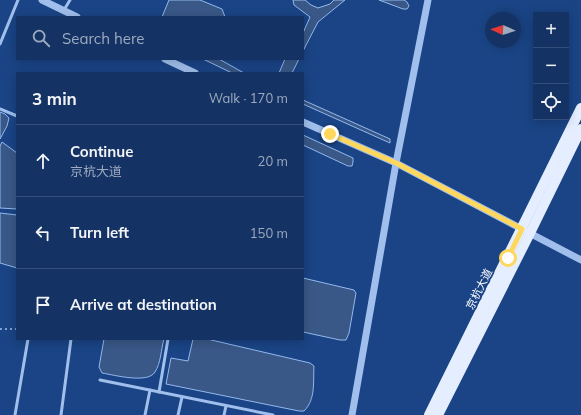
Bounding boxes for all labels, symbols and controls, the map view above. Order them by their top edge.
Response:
north arrow [485,12,521,48]
map controls [533,12,569,120]
button: + [533,12,569,48]
search box [16,16,304,60]
icon: search [30,27,52,49]
text: Search here [62,29,144,48]
button: − [533,48,569,84]
button: locate [533,84,569,120]
text: 3 min [32,88,77,109]
text: Walk · 170 m [209,90,288,106]
route end [321,125,339,143]
text: Continue [70,142,133,161]
icon: ahead [32,150,54,172]
text: 20 m [258,153,288,169]
text: 京杭大道 [70,163,122,179]
icon: left [32,222,54,244]
text: Turn left [70,223,129,242]
text: 150 m [250,225,288,241]
route start [499,249,517,267]
street label: 京杭大道 [463,266,495,312]
icon: arrive [32,294,54,316]
text: Arrive at destination [70,295,217,314]

